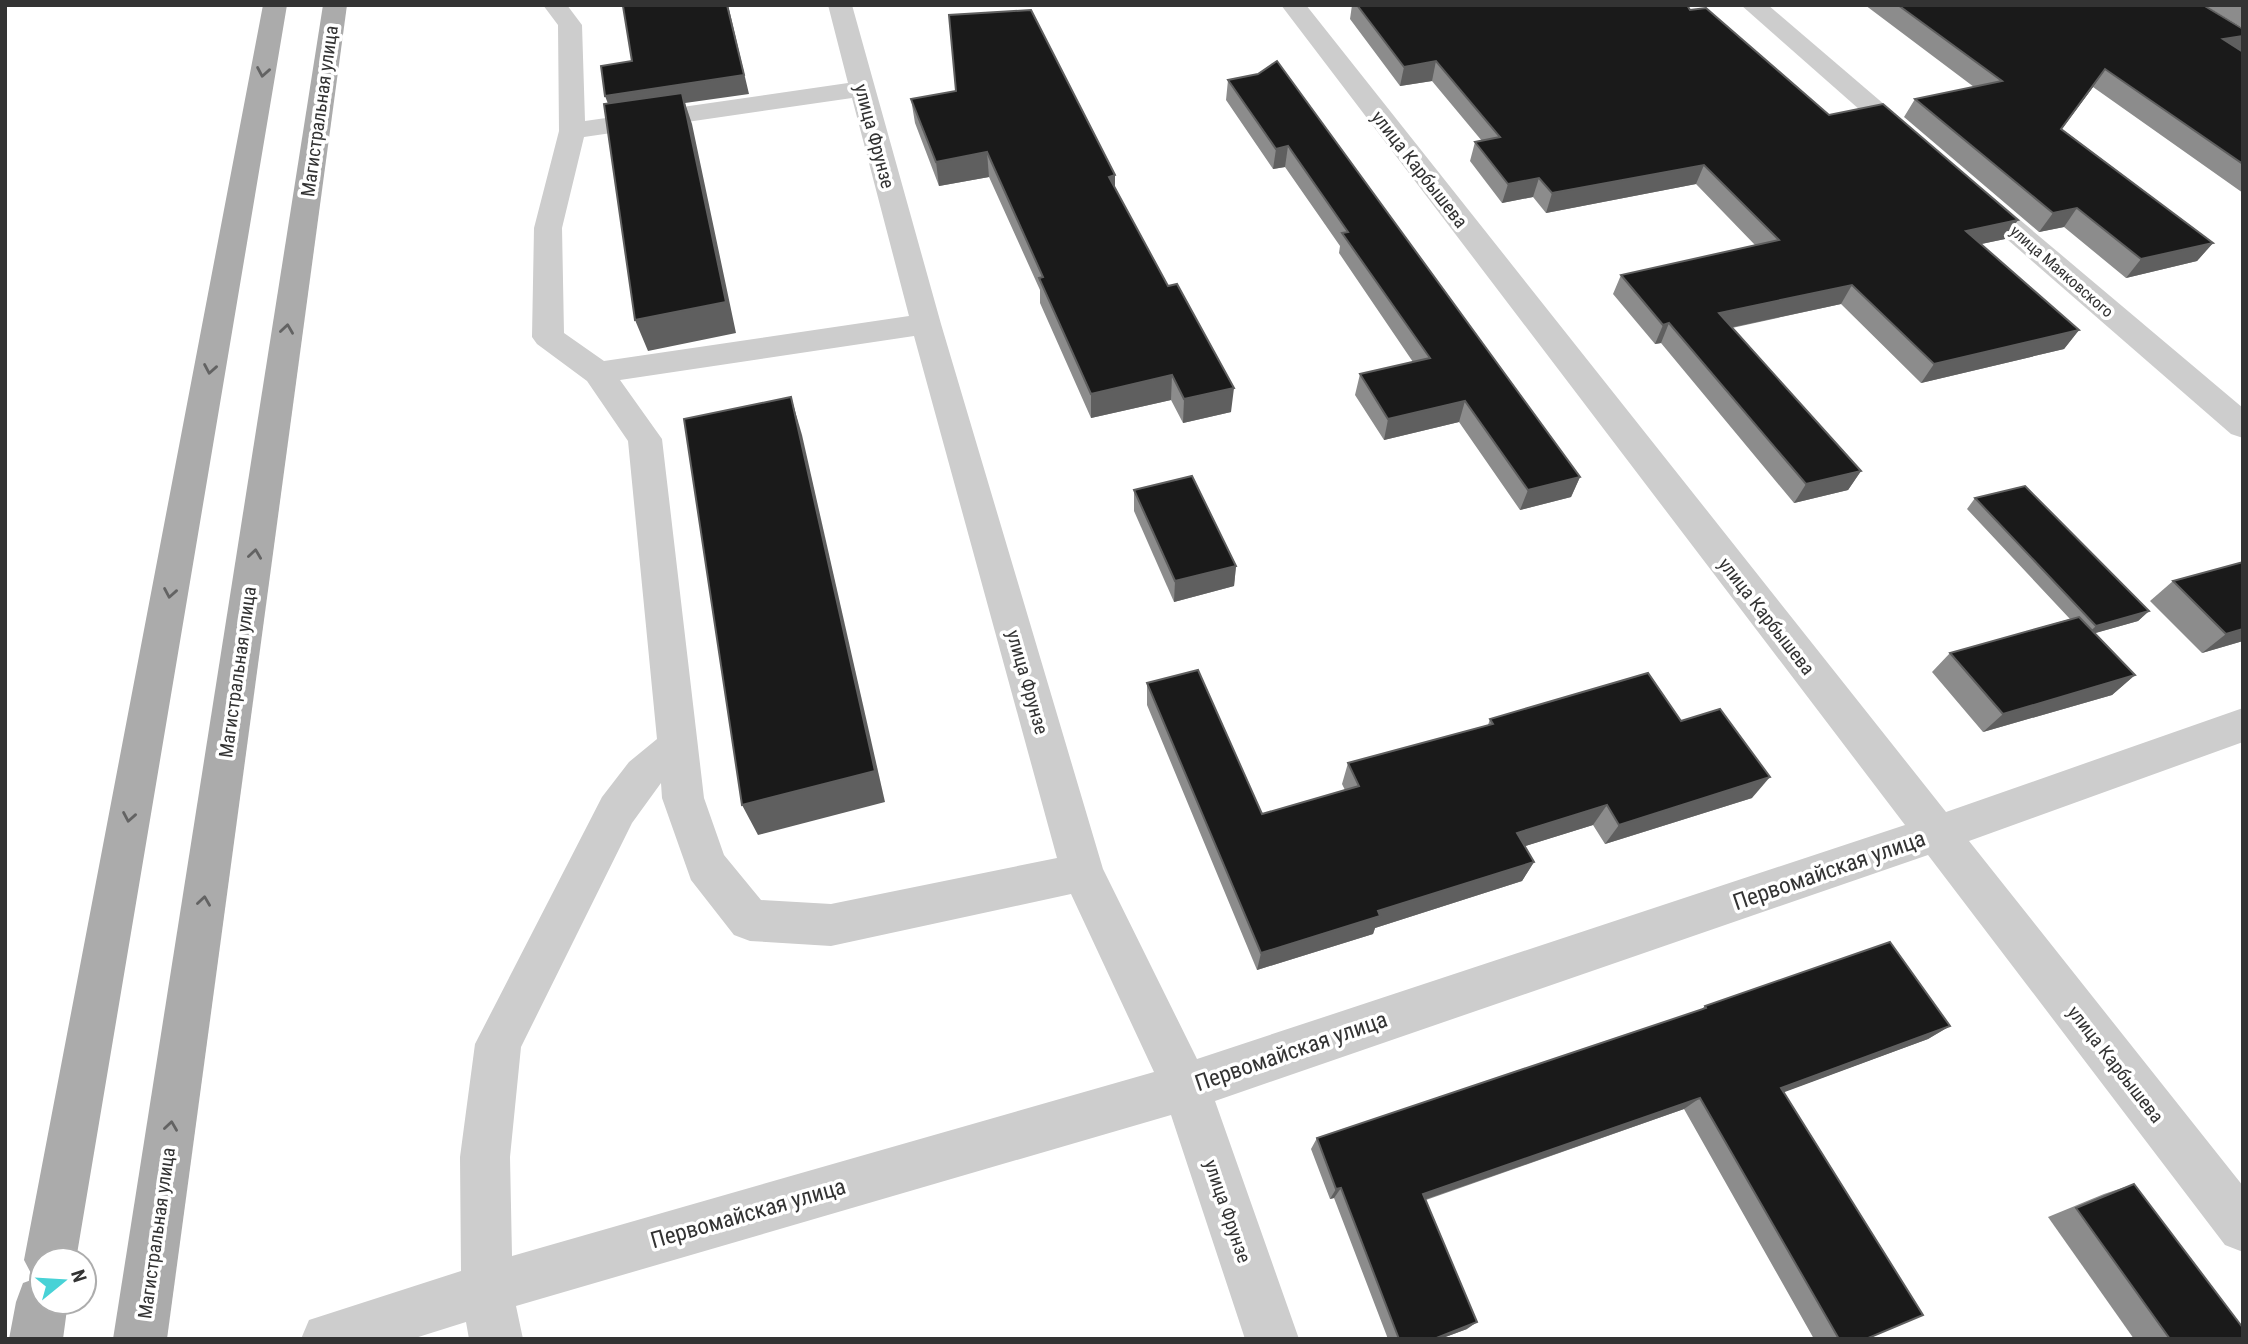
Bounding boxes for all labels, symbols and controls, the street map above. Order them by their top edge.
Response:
street label: Магистральная улица [296,24,343,198]
one-way arrow [256,67,271,78]
street label: улица Фрунзе [850,81,900,191]
street label: улица Карбышева [1367,106,1473,233]
street label: улица Маяковского [2006,221,2117,321]
one-way arrow [280,323,295,335]
one-way arrow [203,363,218,375]
one-way arrow [247,548,262,560]
street label: улица Карбышева [1714,553,1820,680]
street label: Магистральная улица [214,585,261,759]
one-way arrow [163,587,178,599]
street label: улица Фрунзе [1002,627,1053,737]
one-way arrow [123,811,138,823]
street label: Первомайская улица [1729,825,1929,916]
one-way arrow [196,895,211,907]
street label: улица Карбышева [2063,1001,2169,1128]
street label: Первомайская улица [1191,1006,1391,1097]
one-way arrow [163,1120,178,1132]
street label: Магистральная улица [133,1146,180,1320]
street label: улица Фрунзе [1199,1157,1256,1266]
street label: Первомайская улица [647,1173,849,1254]
north arrow [28,1246,98,1316]
text: N [66,1267,91,1285]

